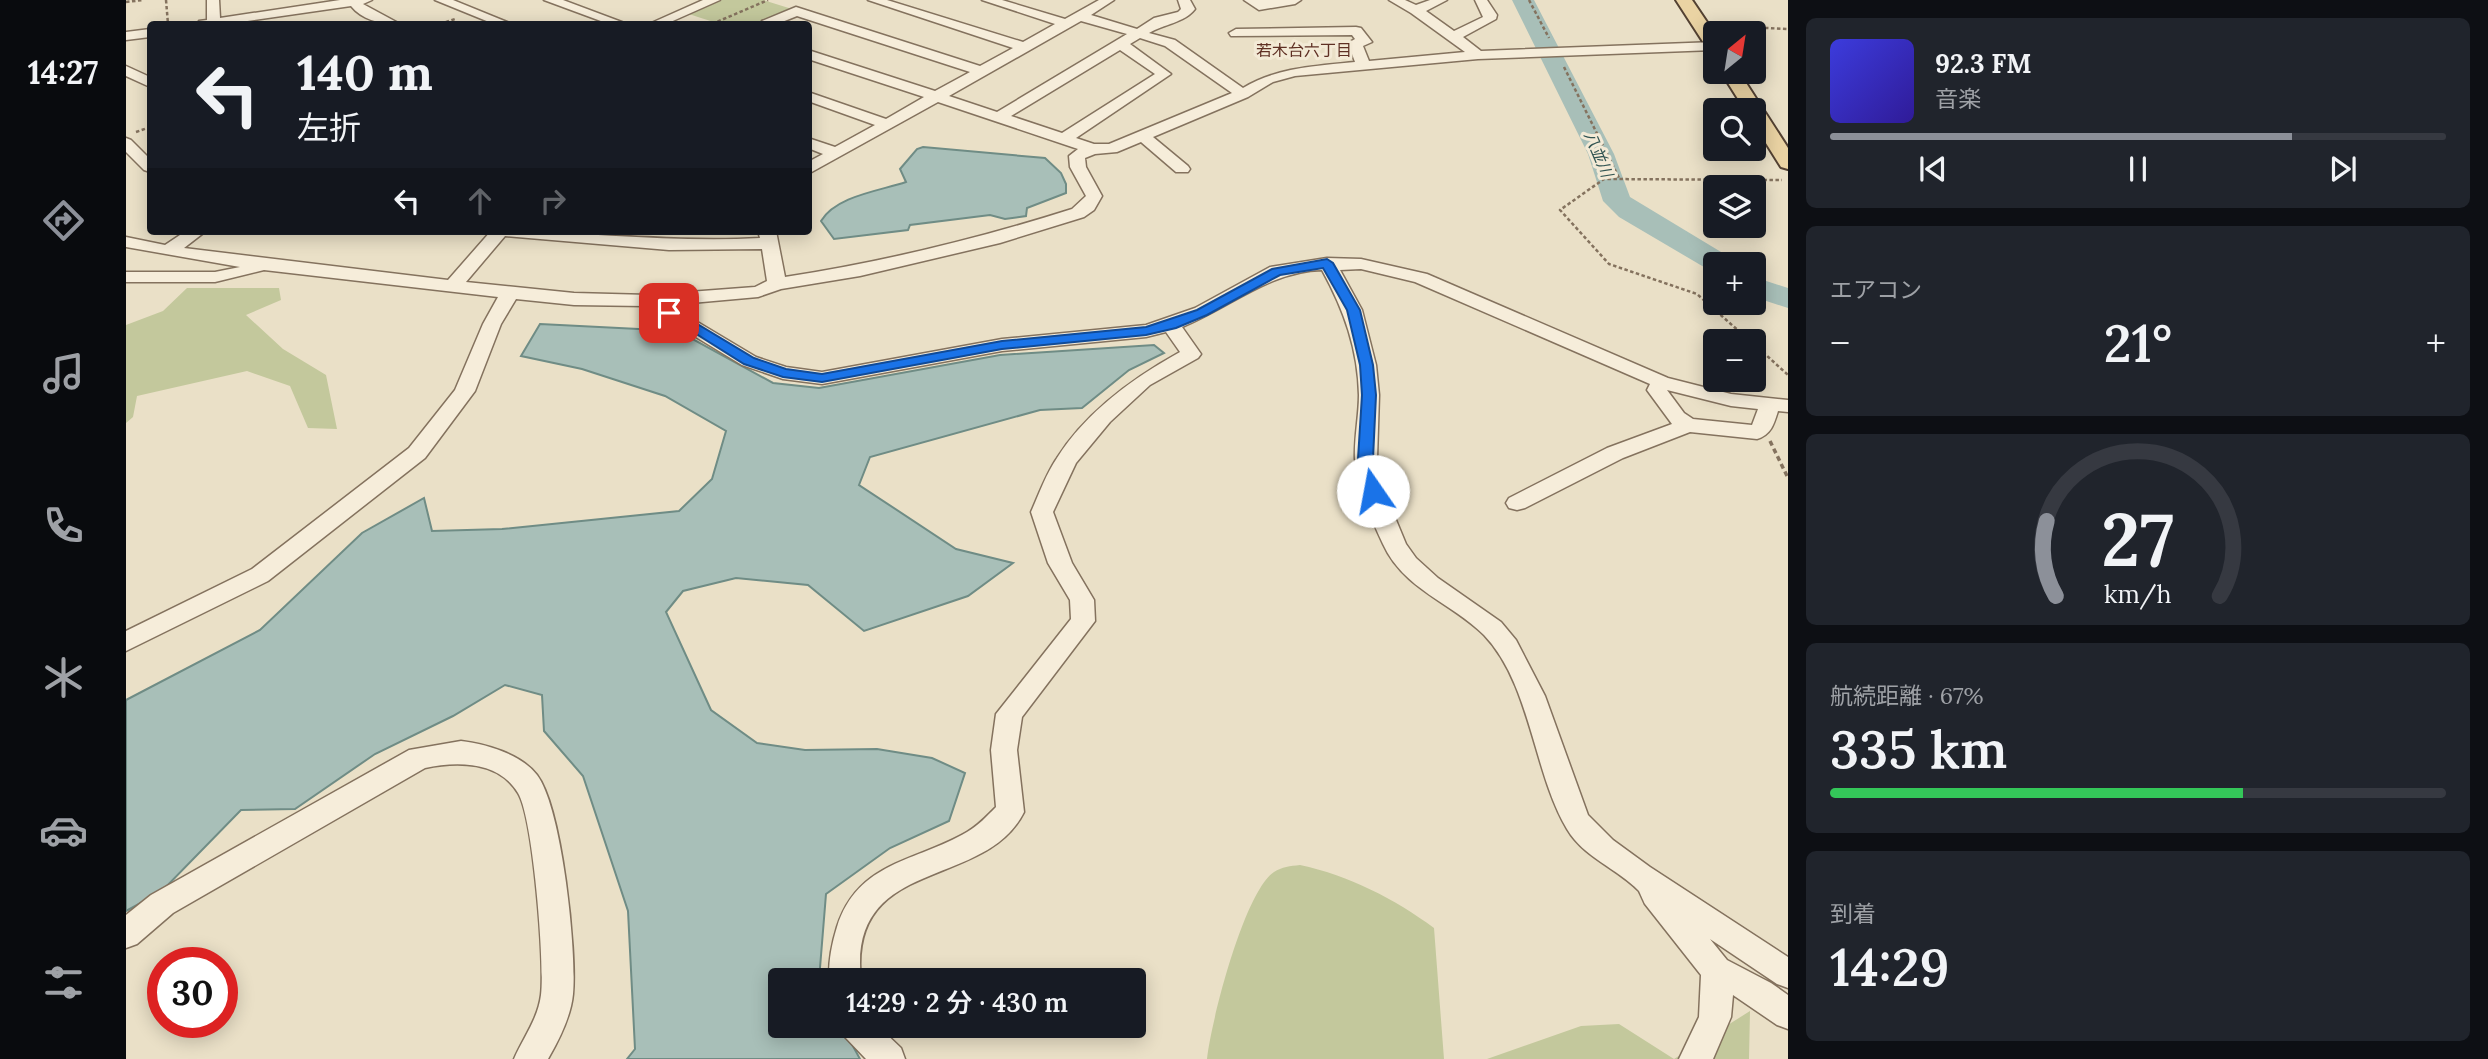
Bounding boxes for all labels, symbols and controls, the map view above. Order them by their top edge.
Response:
north arrow [1703,21,1766,84]
map controls [1703,21,1766,392]
district label: 若木台六丁目 [1256,40,1352,60]
text: 140 m [297,41,433,103]
text: 92.3 FM [1935,47,2031,80]
icon: left [182,49,273,140]
text: 14:27 [28,52,98,93]
text: 音楽 [1935,84,1981,113]
button: search [1703,98,1766,161]
text: 左折 [297,107,361,148]
water label: 八並川 [1580,128,1618,182]
icon: previous [1914,150,1952,188]
icon: pause [2119,150,2157,188]
icon: next [2324,150,2362,188]
button: layers [1703,175,1766,238]
icon: left [388,182,426,220]
icon: ahead [461,182,499,220]
icon: right [534,182,572,220]
icon: directions [39,196,88,245]
button: + [1703,252,1766,315]
text: エアコン [1830,275,1922,304]
pin [639,283,699,343]
icon: arrive [650,294,688,332]
text: 21° [2104,310,2172,376]
text: − [1830,319,1850,367]
text: + [2426,319,2446,367]
button: − [1703,329,1766,392]
icon: music [39,349,88,398]
position arrow [1336,454,1410,528]
text: 27 [2102,493,2174,586]
icon: phone [39,501,88,550]
text: km/h [2104,577,2172,609]
icon: climate [39,653,88,702]
text: 航続距離 · 67% [1830,681,1984,710]
text: 335 km [1830,716,2007,782]
icon: car [39,806,88,855]
text: 到着 [1830,899,1876,928]
text: 14:29 [1830,934,1950,1000]
speed limit sign: 30 [147,947,238,1038]
icon: filters [39,958,88,1007]
text: 14:29 · 2 分 · 430 m [846,986,1068,1019]

